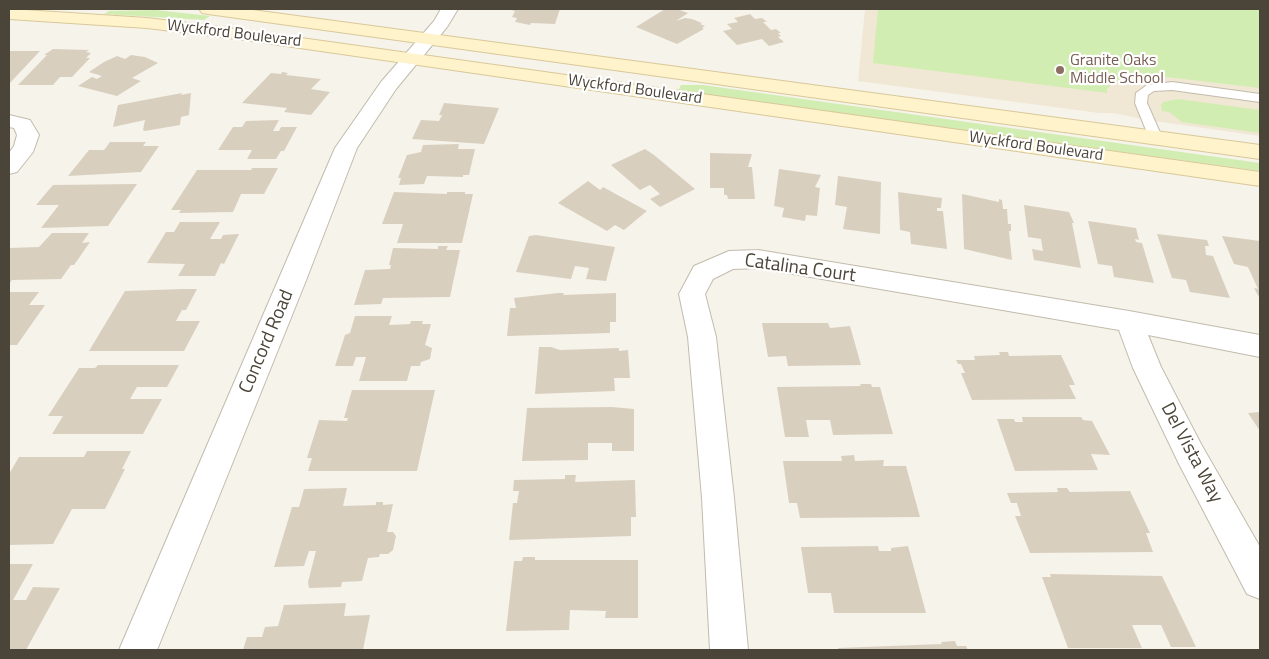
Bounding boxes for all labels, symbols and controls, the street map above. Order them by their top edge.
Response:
street label: Wyckford Boulevard [166,16,302,52]
place label: Granite Oaks Middle School [1070,51,1164,89]
marker: Granite Oaks Middle School [1054,64,1066,76]
street label: Wyckford Boulevard [567,71,703,109]
street label: Wyckford Boulevard [968,128,1104,166]
street label: Catalina Court [743,250,857,288]
street label: Concord Road [235,287,299,397]
street label: Del Vista Way [1155,399,1227,507]

